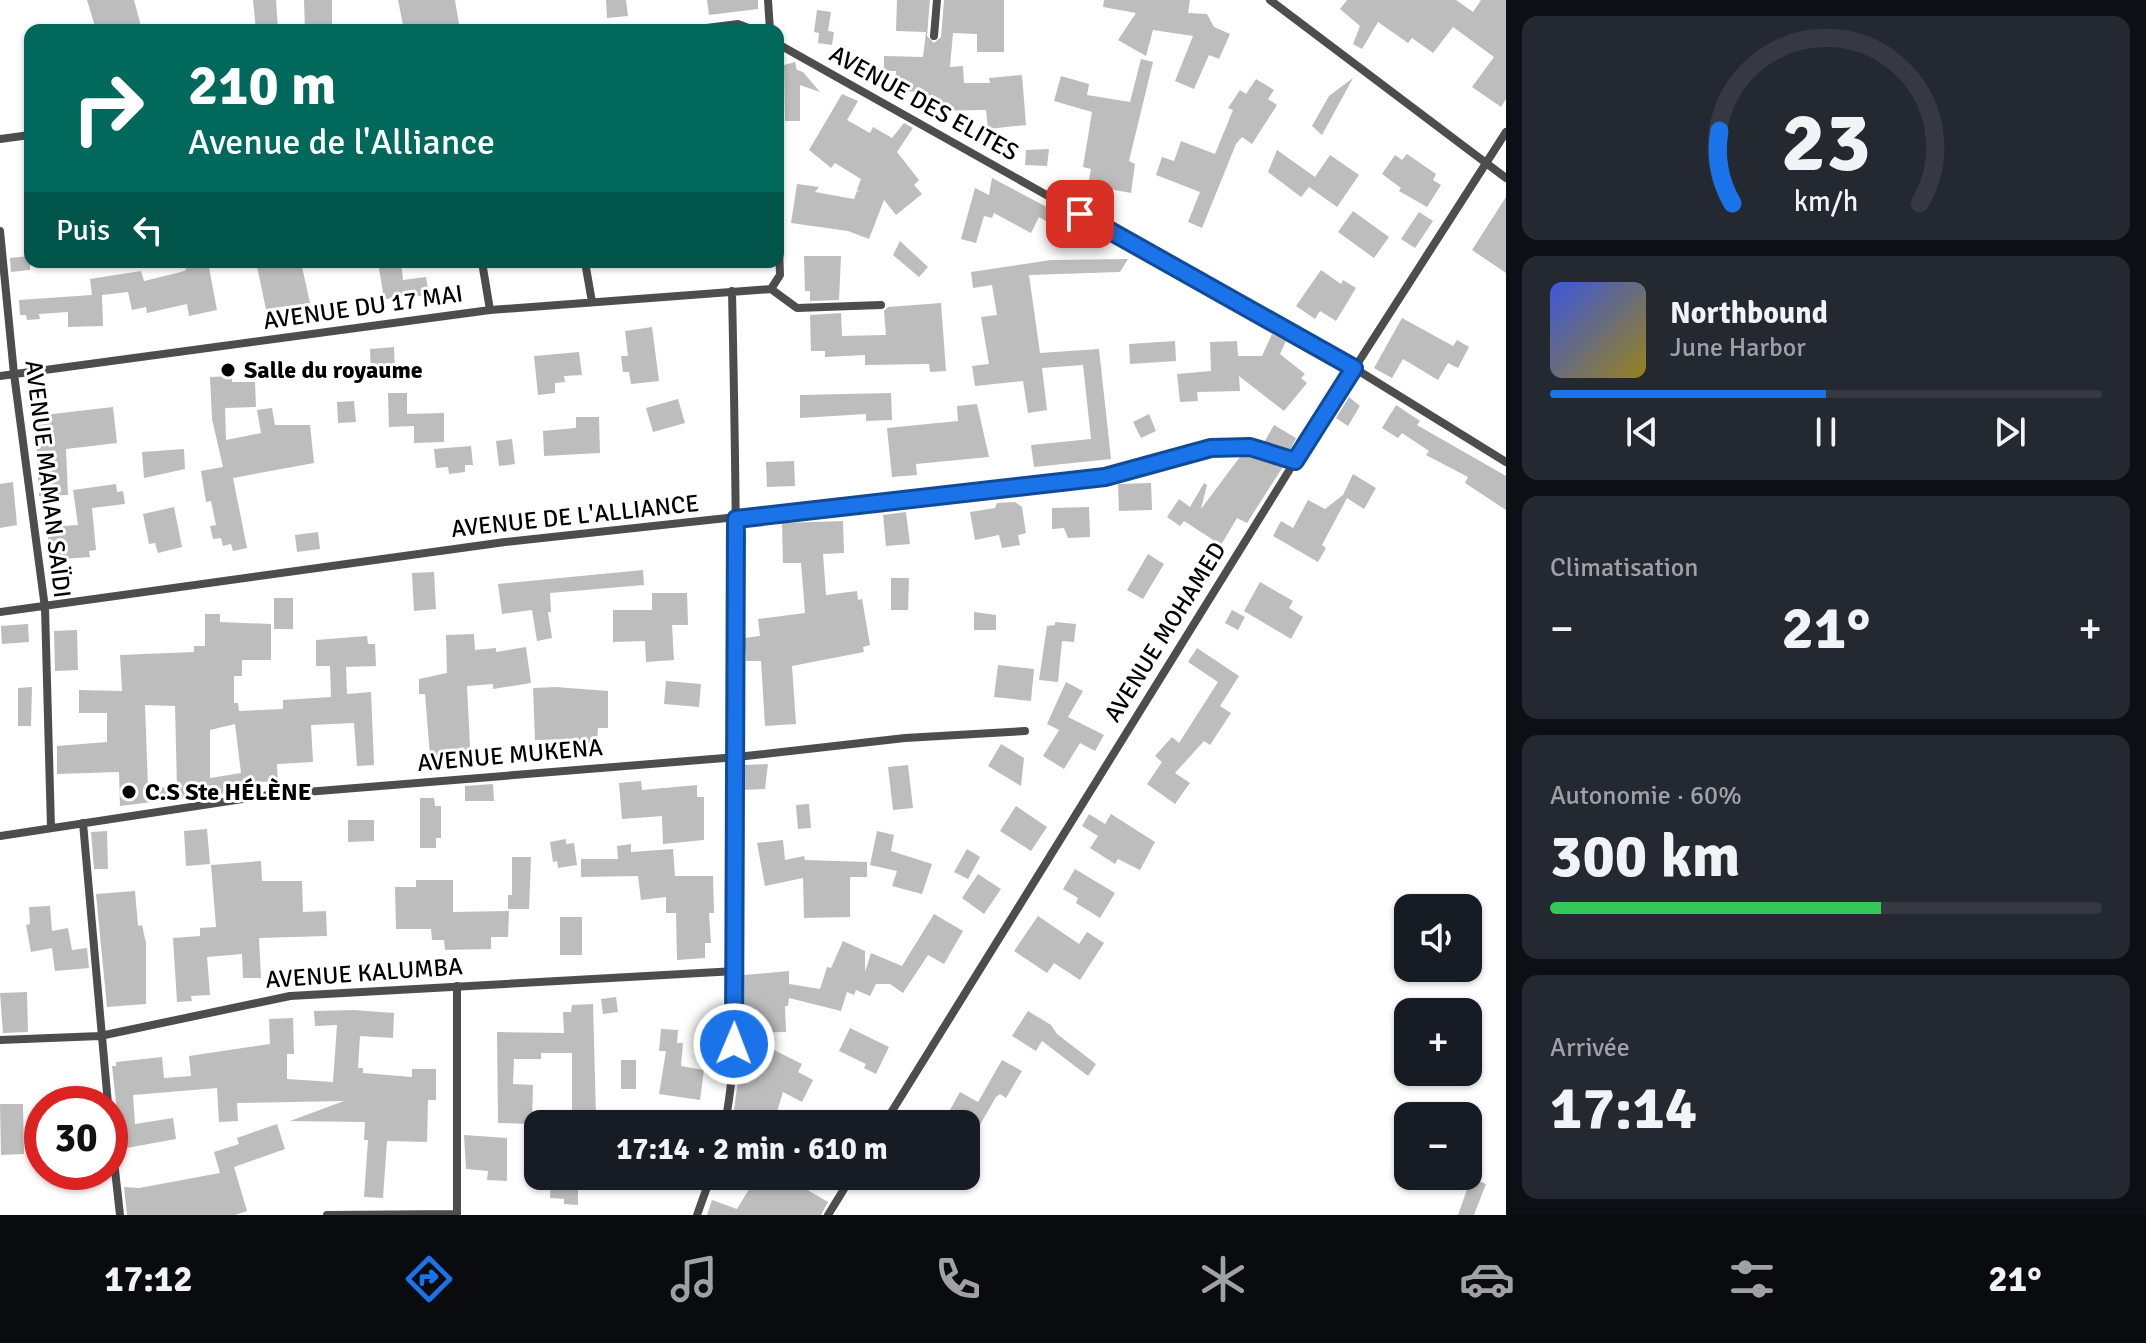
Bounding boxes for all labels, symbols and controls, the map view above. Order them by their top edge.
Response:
street label: AVENUE DES ELITES [824,39,1024,167]
text: 210 m [188,51,336,120]
icon: right [56,56,160,160]
text: 23 [1781,91,1871,193]
text: Avenue de l'Alliance [188,120,495,165]
pin [1046,180,1114,248]
text: km/h [1794,184,1858,219]
icon: arrive [1058,192,1102,236]
icon: left [126,208,170,252]
text: Puis [56,212,110,249]
street label: AVENUE DU 17 MAI [261,278,465,336]
text: Northbound [1670,295,1828,332]
text: June Harbor [1670,332,1806,364]
place label: Salle du royaume [244,355,423,385]
street label: AVENUE MAMAN SAÏDI [19,358,77,600]
marker: Salle du royaume [219,361,237,379]
icon: previous [1620,410,1664,454]
icon: pause [1804,410,1848,454]
icon: next [1988,410,2032,454]
street label: AVENUE DE L'ALLIANCE [450,488,700,544]
street label: AVENUE MOHAMED [1098,536,1232,728]
text: Climatisation [1550,552,1699,584]
text: 21° [1782,592,1870,666]
text: − [1550,602,1574,656]
text: + [2078,602,2102,656]
street label: AVENUE MUKENA [416,732,604,778]
place label: C.S Ste HÉLÈNE [145,777,311,807]
text: Autonomie · 60% [1550,780,1742,812]
marker: C.S Ste HÉLÈNE [120,783,138,801]
text: 300 km [1550,820,1740,894]
map controls [1394,894,1482,1190]
button: sound [1394,894,1482,982]
street label: AVENUE KALUMBA [264,951,464,995]
button: + [1394,998,1482,1086]
position arrow [692,1002,776,1086]
text: Arrivée [1550,1032,1630,1064]
text: 17:14 [1550,1072,1697,1146]
speed limit sign: 30 [24,1086,128,1190]
button: − [1394,1102,1482,1190]
text: 17:14 · 2 min · 610 m [616,1131,888,1168]
icon: directions [401,1251,457,1307]
icon: music [666,1251,722,1307]
icon: phone [930,1251,986,1307]
icon: climate [1195,1251,1251,1307]
icon: car [1459,1251,1515,1307]
icon: filters [1724,1251,1780,1307]
text: 17:12 [104,1257,193,1302]
text: 21° [1988,1257,2042,1302]

